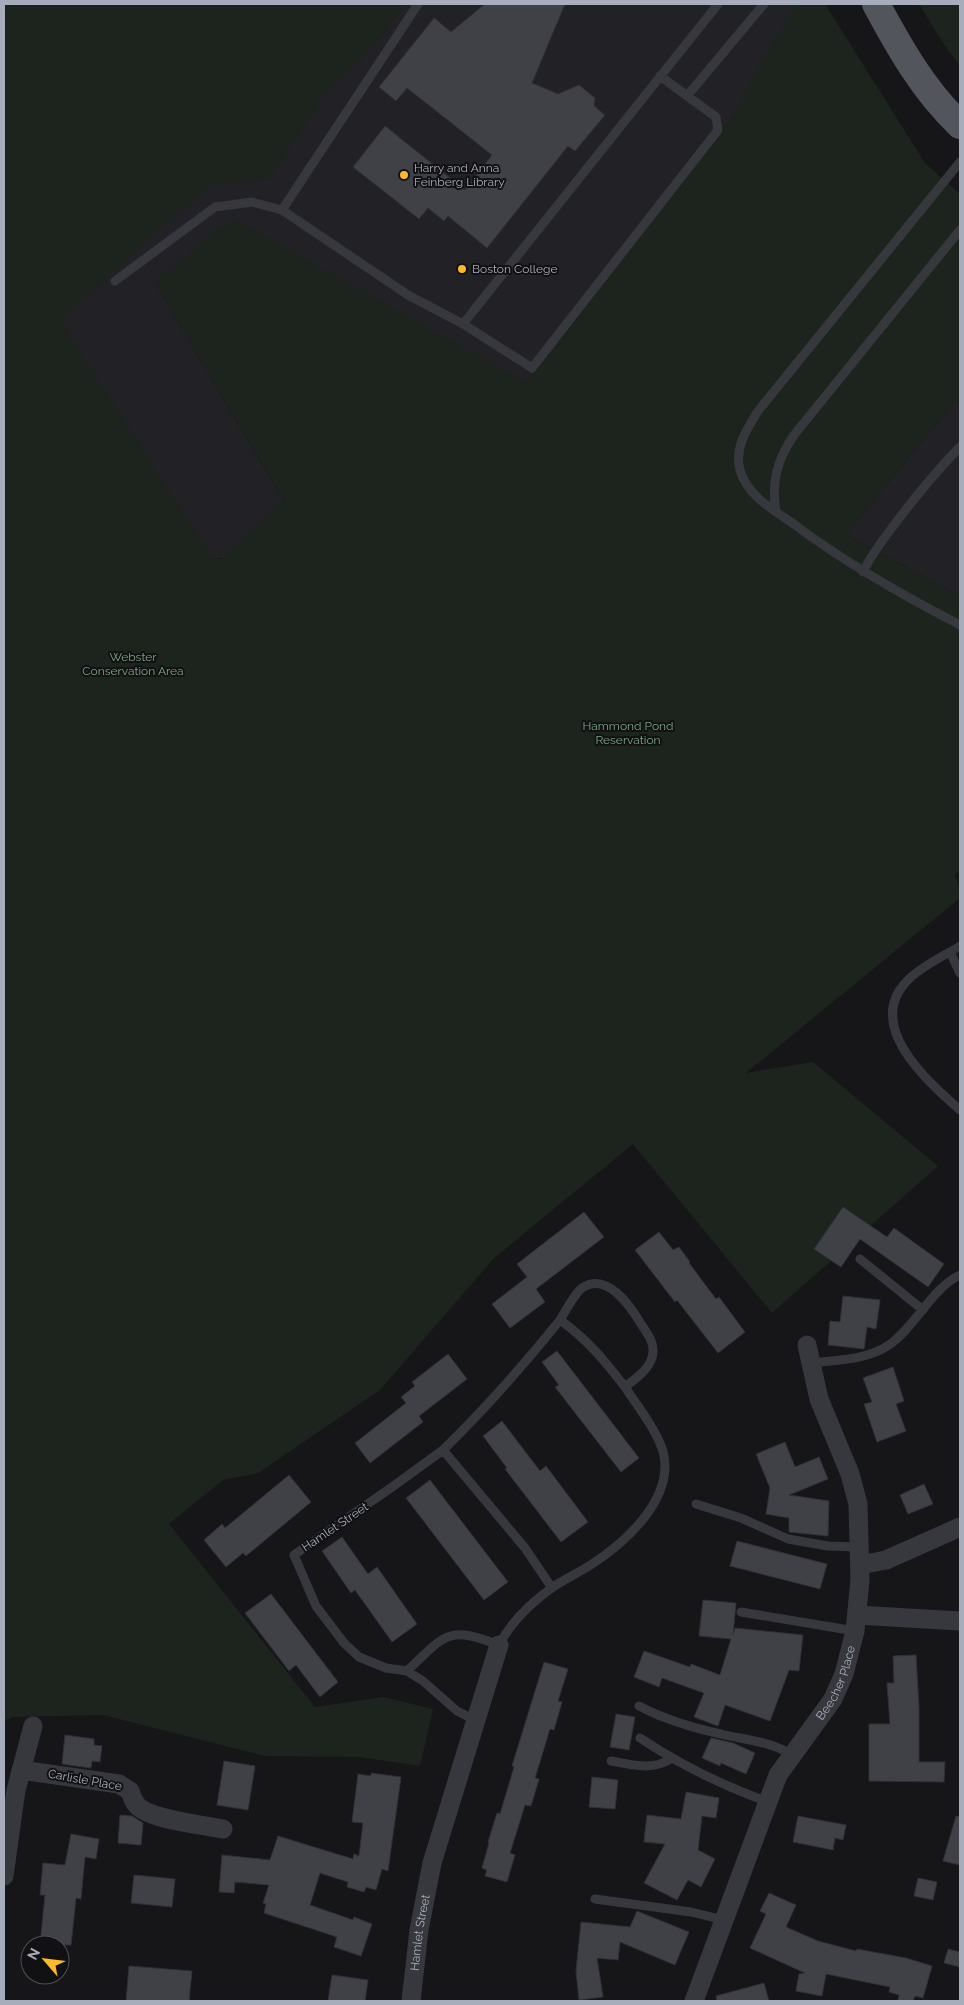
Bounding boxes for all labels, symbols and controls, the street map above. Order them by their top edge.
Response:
place label: Harry and Anna Feinberg Library [414,161,505,189]
marker: Harry and Anna Feinberg Library [398,169,410,181]
place label: Boston College [472,262,557,276]
marker: Boston College [456,263,468,275]
park label: Webster Conservation Area [82,650,184,678]
park label: Hammond Pond Reservation [582,719,674,747]
street label: Hamlet Street [299,1500,371,1554]
street label: Beecher Place [813,1644,858,1723]
street label: Carlisle Place [47,1767,123,1793]
street label: Hamlet Street [407,1893,433,1972]
north arrow [20,1935,70,1985]
text: N [24,1945,43,1962]

